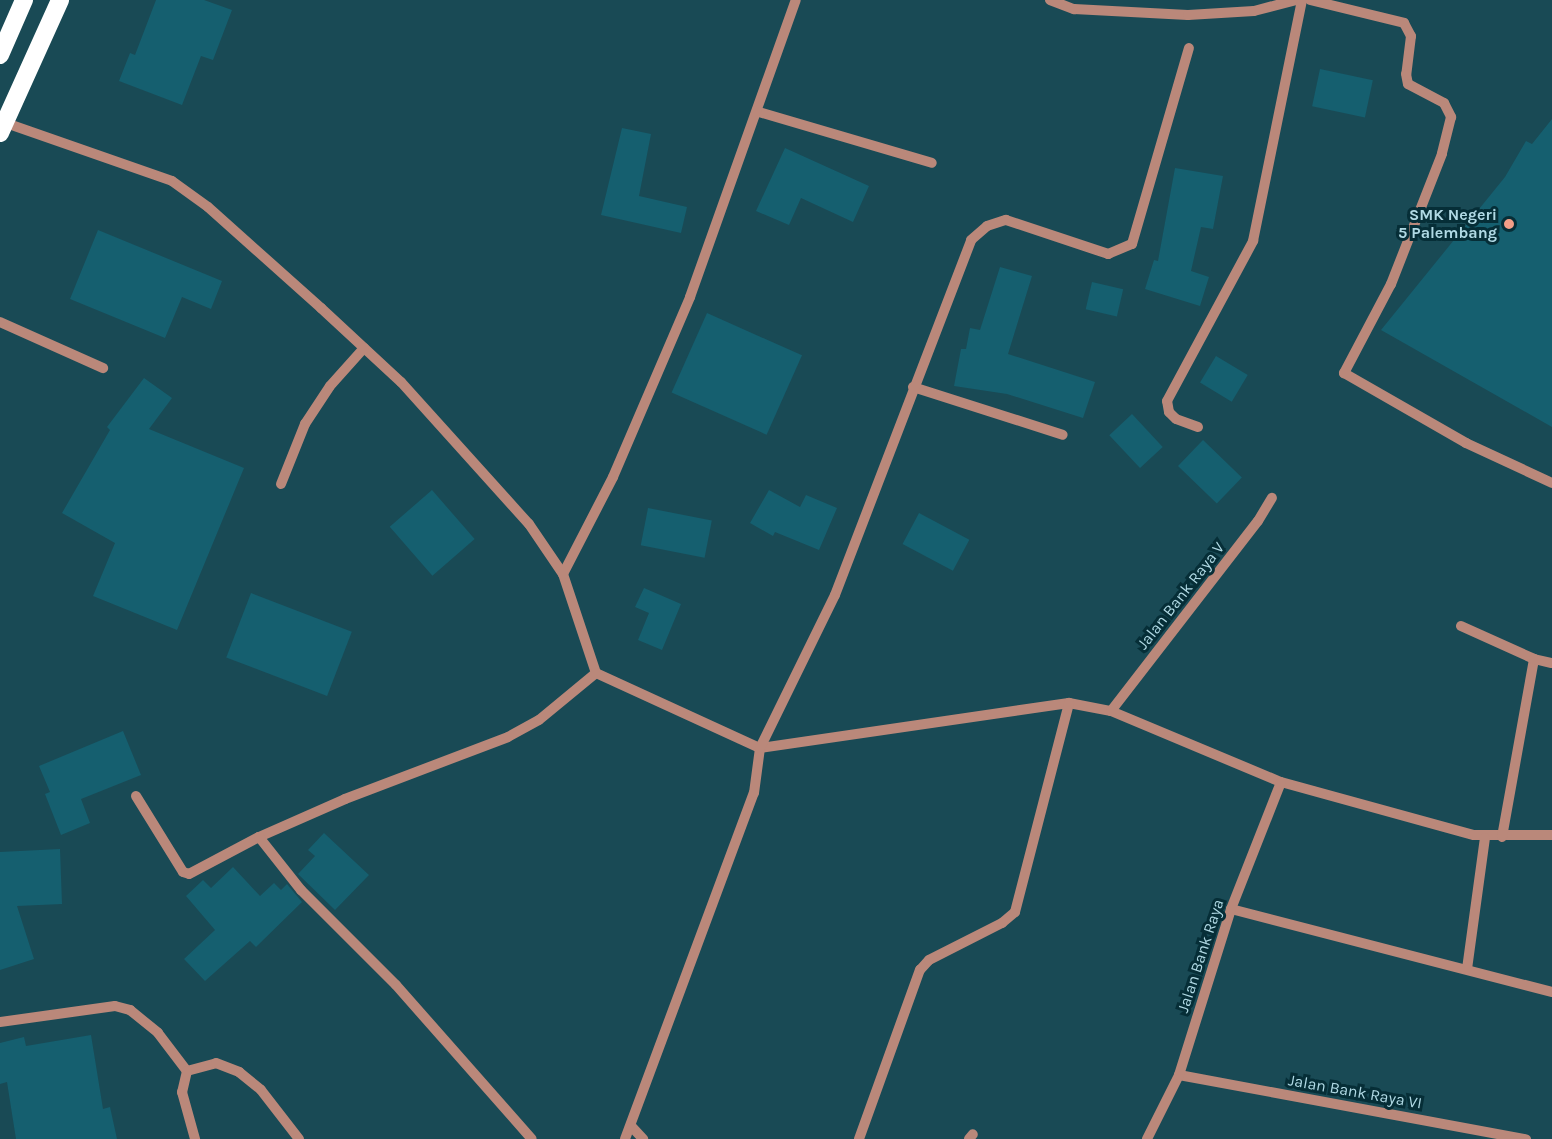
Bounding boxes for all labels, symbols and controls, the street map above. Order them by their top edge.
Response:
place label: SMK Negeri 5 Palembang [1398,205,1497,243]
marker: SMK Negeri 5 Palembang [1502,217,1516,231]
street label: Jalan Bank Raya V [1133,539,1229,653]
street label: Jalan Bank Raya [1174,897,1228,1015]
street label: Jalan Bank Raya VI [1287,1071,1423,1113]

